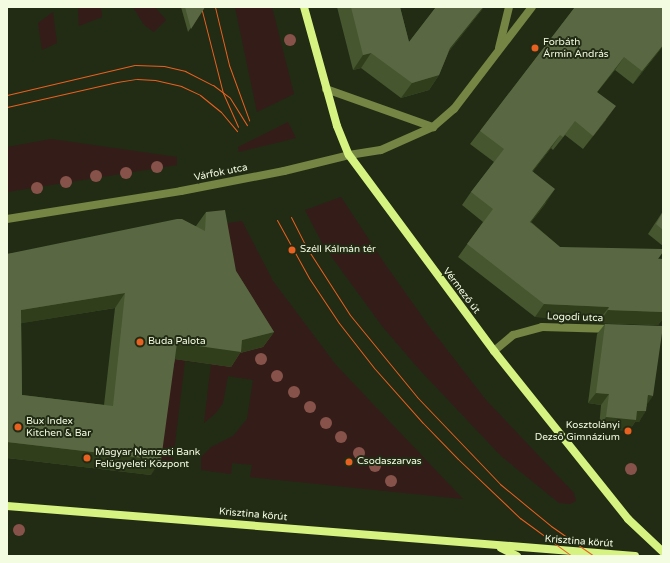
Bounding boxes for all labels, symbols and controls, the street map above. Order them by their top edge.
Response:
place label: Forbáth Ármin András [543,36,609,60]
marker: Forbáth Ármin András [530,43,540,53]
street label: Várfok utca [193,162,249,184]
place label: Széll Kálmán tér [300,244,376,256]
marker: Széll Kálmán tér [287,245,297,255]
street label: Vérmező út [440,266,482,316]
street label: Logodi utca [547,311,603,325]
place label: Buda Palota [148,336,206,348]
marker: Buda Palota [135,337,145,347]
place label: Bux Index Kitchen & Bar [26,415,91,438]
place label: Kosztolányi Dezső Gimnázium [535,419,620,442]
marker: Bux Index Kitchen & Bar [13,422,23,432]
marker: Kosztolányi Dezső Gimnázium [623,426,633,436]
place label: Magyar Nemzeti Bank Felügyeleti Központ [95,446,200,470]
marker: Magyar Nemzeti Bank Felügyeleti Központ [82,453,92,463]
place label: Csodaszarvas [357,456,422,468]
marker: Csodaszarvas [344,457,354,467]
street label: Krisztina körút [218,506,288,524]
street label: Krisztina körút [544,534,614,550]

